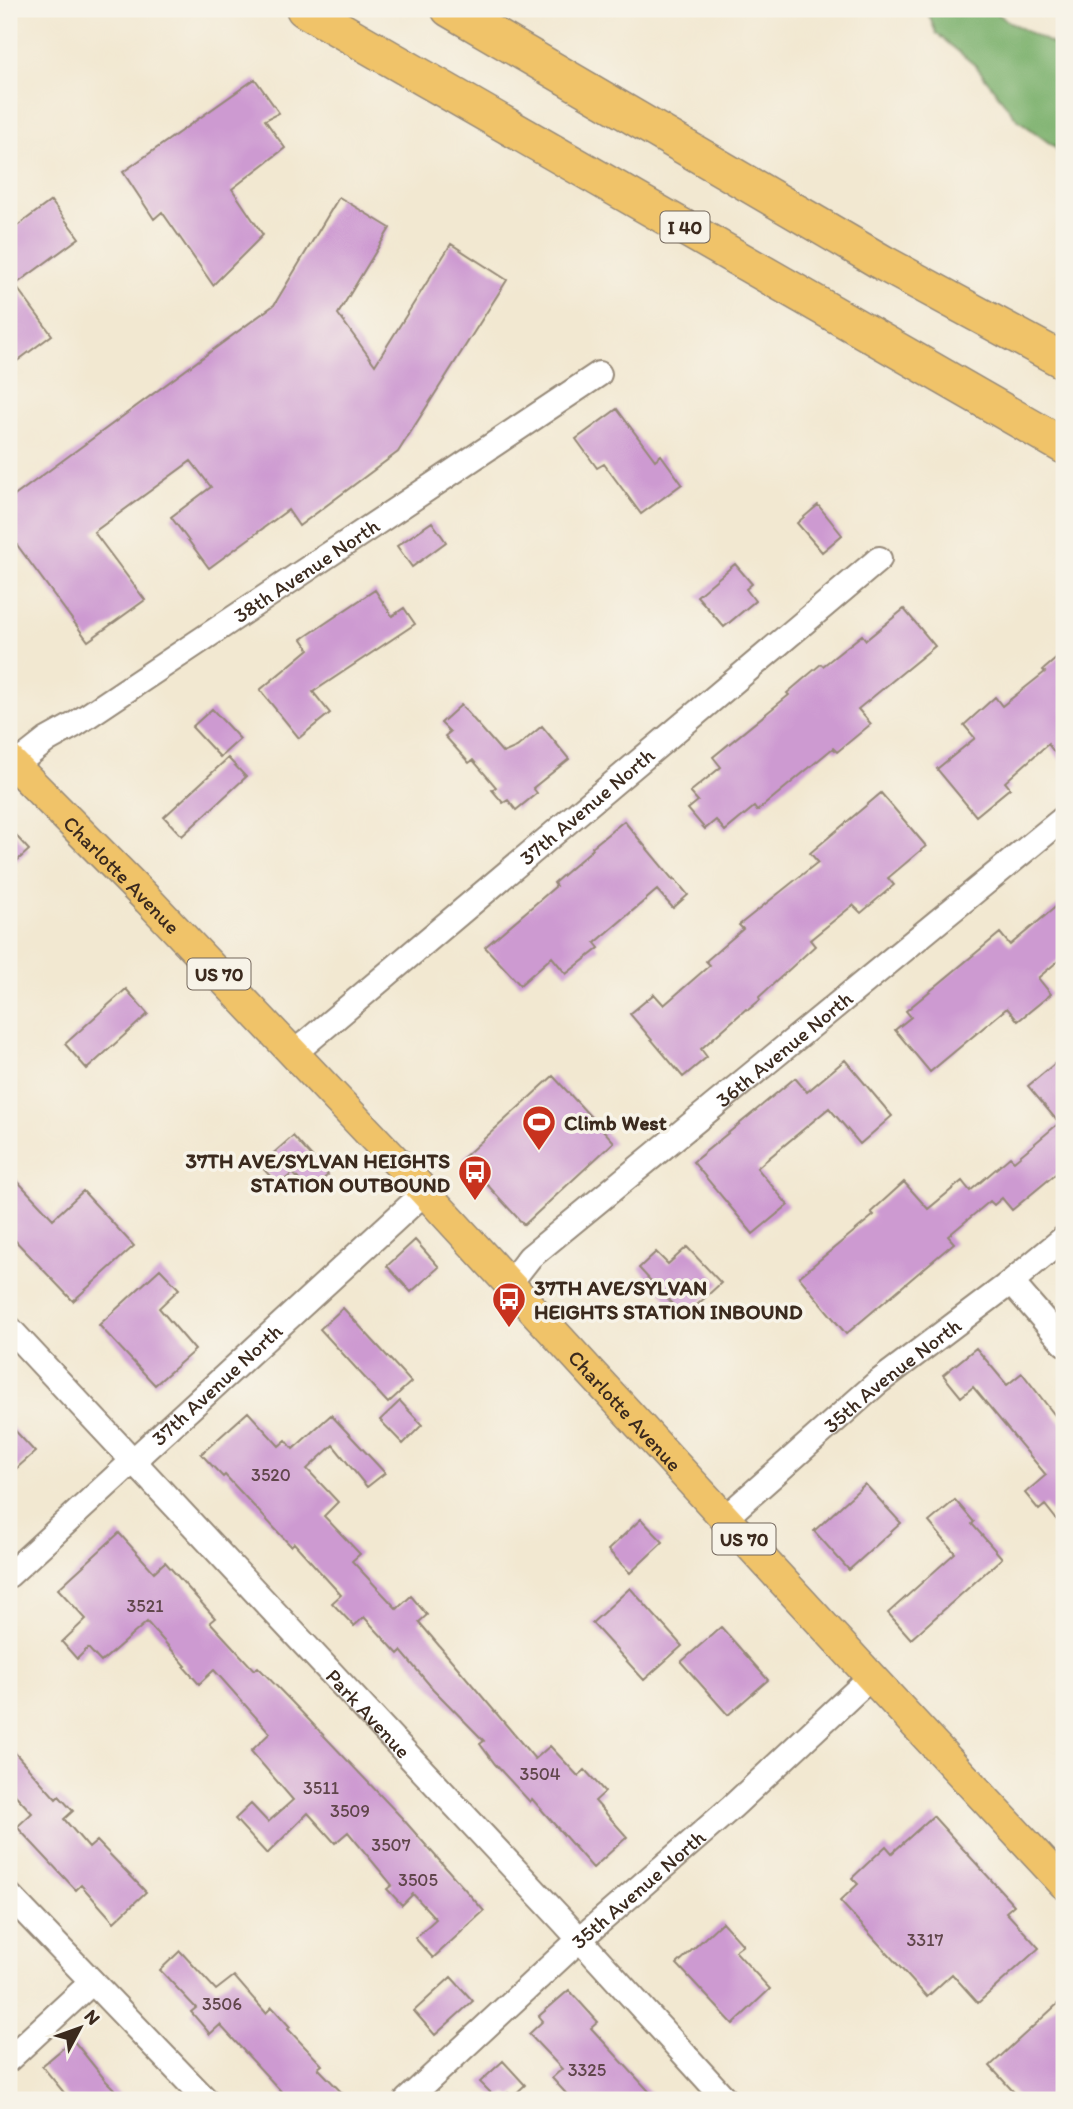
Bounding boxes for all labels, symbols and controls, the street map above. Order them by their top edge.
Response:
road number: I 40 [660,212,710,243]
street label: 38th Avenue North [228,512,384,627]
street label: 37th Avenue North [514,741,660,870]
street label: Charlotte Avenue [59,810,186,939]
road number: US 70 [188,958,250,990]
street label: 36th Avenue North [710,985,858,1112]
sports icon: Climb West [520,1103,558,1152]
place label: Climb West [564,1110,667,1135]
place label: 37TH AVE/SYLVAN HEIGHTS STATION OUTBOUND [185,1148,450,1197]
bus stop icon: 37TH AVE/SYLVAN HEIGHTS STATION OUTBOUND [456,1153,494,1202]
place label: 37TH AVE/SYLVAN HEIGHTS STATION INBOUND [534,1275,803,1324]
bus stop icon: 37TH AVE/SYLVAN HEIGHTS STATION INBOUND [490,1280,528,1329]
street label: 35th Avenue North [818,1312,966,1437]
street label: 37th Avenue North [146,1317,288,1450]
street label: Charlotte Avenue [563,1344,687,1476]
house number: 3520 [251,1464,291,1486]
road number: US 70 [712,1524,776,1554]
house number: 3521 [126,1595,164,1617]
street label: Park Avenue [321,1663,416,1763]
house number: 3504 [519,1763,561,1785]
house number: 3511 [303,1777,339,1799]
house number: 3509 [330,1800,370,1822]
street label: 35th Avenue North [566,1823,711,1954]
house number: 3507 [371,1834,411,1856]
house number: 3505 [398,1869,438,1891]
house number: 3317 [907,1929,944,1951]
house number: 3506 [202,1993,242,2015]
north arrow [46,1994,116,2064]
text: N [80,2005,105,2030]
house number: 3325 [568,2059,606,2081]

